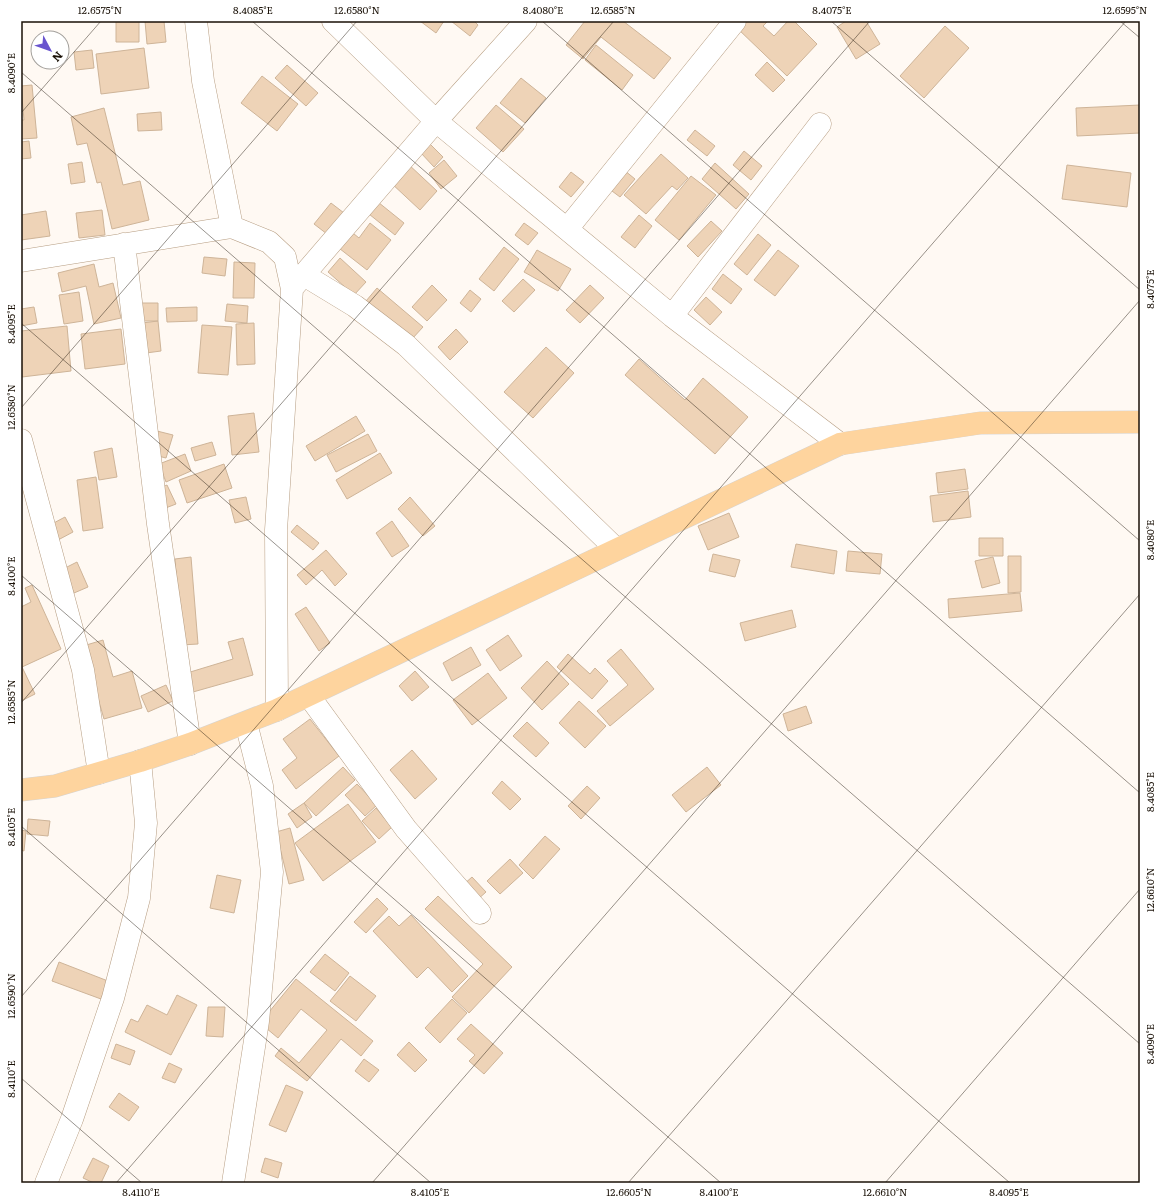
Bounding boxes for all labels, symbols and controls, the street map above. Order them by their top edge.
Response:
text: 12.6575°N [78,2,122,17]
text: 8.4085°E [233,2,273,17]
text: 12.6580°N [334,2,380,17]
text: 8.4080°E [523,2,563,17]
text: 12.6585°N [590,2,636,17]
text: 8.4075°E [812,2,852,17]
text: 12.6595°N [1103,2,1147,17]
north arrow [30,30,70,70]
text: N [49,48,67,66]
text: 8.4090°E [3,53,18,93]
text: 8.4075°E [1142,269,1157,309]
text: 8.4095°E [3,304,18,344]
text: 12.6580°N [3,384,18,430]
text: 8.4080°E [1142,520,1157,560]
text: 8.4100°E [3,556,18,596]
text: 12.6585°N [3,679,18,725]
text: 8.4085°E [1142,772,1157,812]
text: 8.4105°E [3,808,18,846]
text: 12.6610°N [1142,868,1157,912]
text: 12.6590°N [3,973,18,1019]
text: 8.4090°E [1142,1024,1157,1064]
text: 8.4110°E [3,1060,18,1098]
text: 8.4110°E [122,1184,160,1199]
text: 8.4105°E [411,1184,449,1199]
text: 12.6605°N [606,1184,652,1199]
text: 8.4100°E [699,1184,739,1199]
text: 12.6610°N [863,1184,907,1199]
text: 8.4095°E [989,1184,1029,1199]

